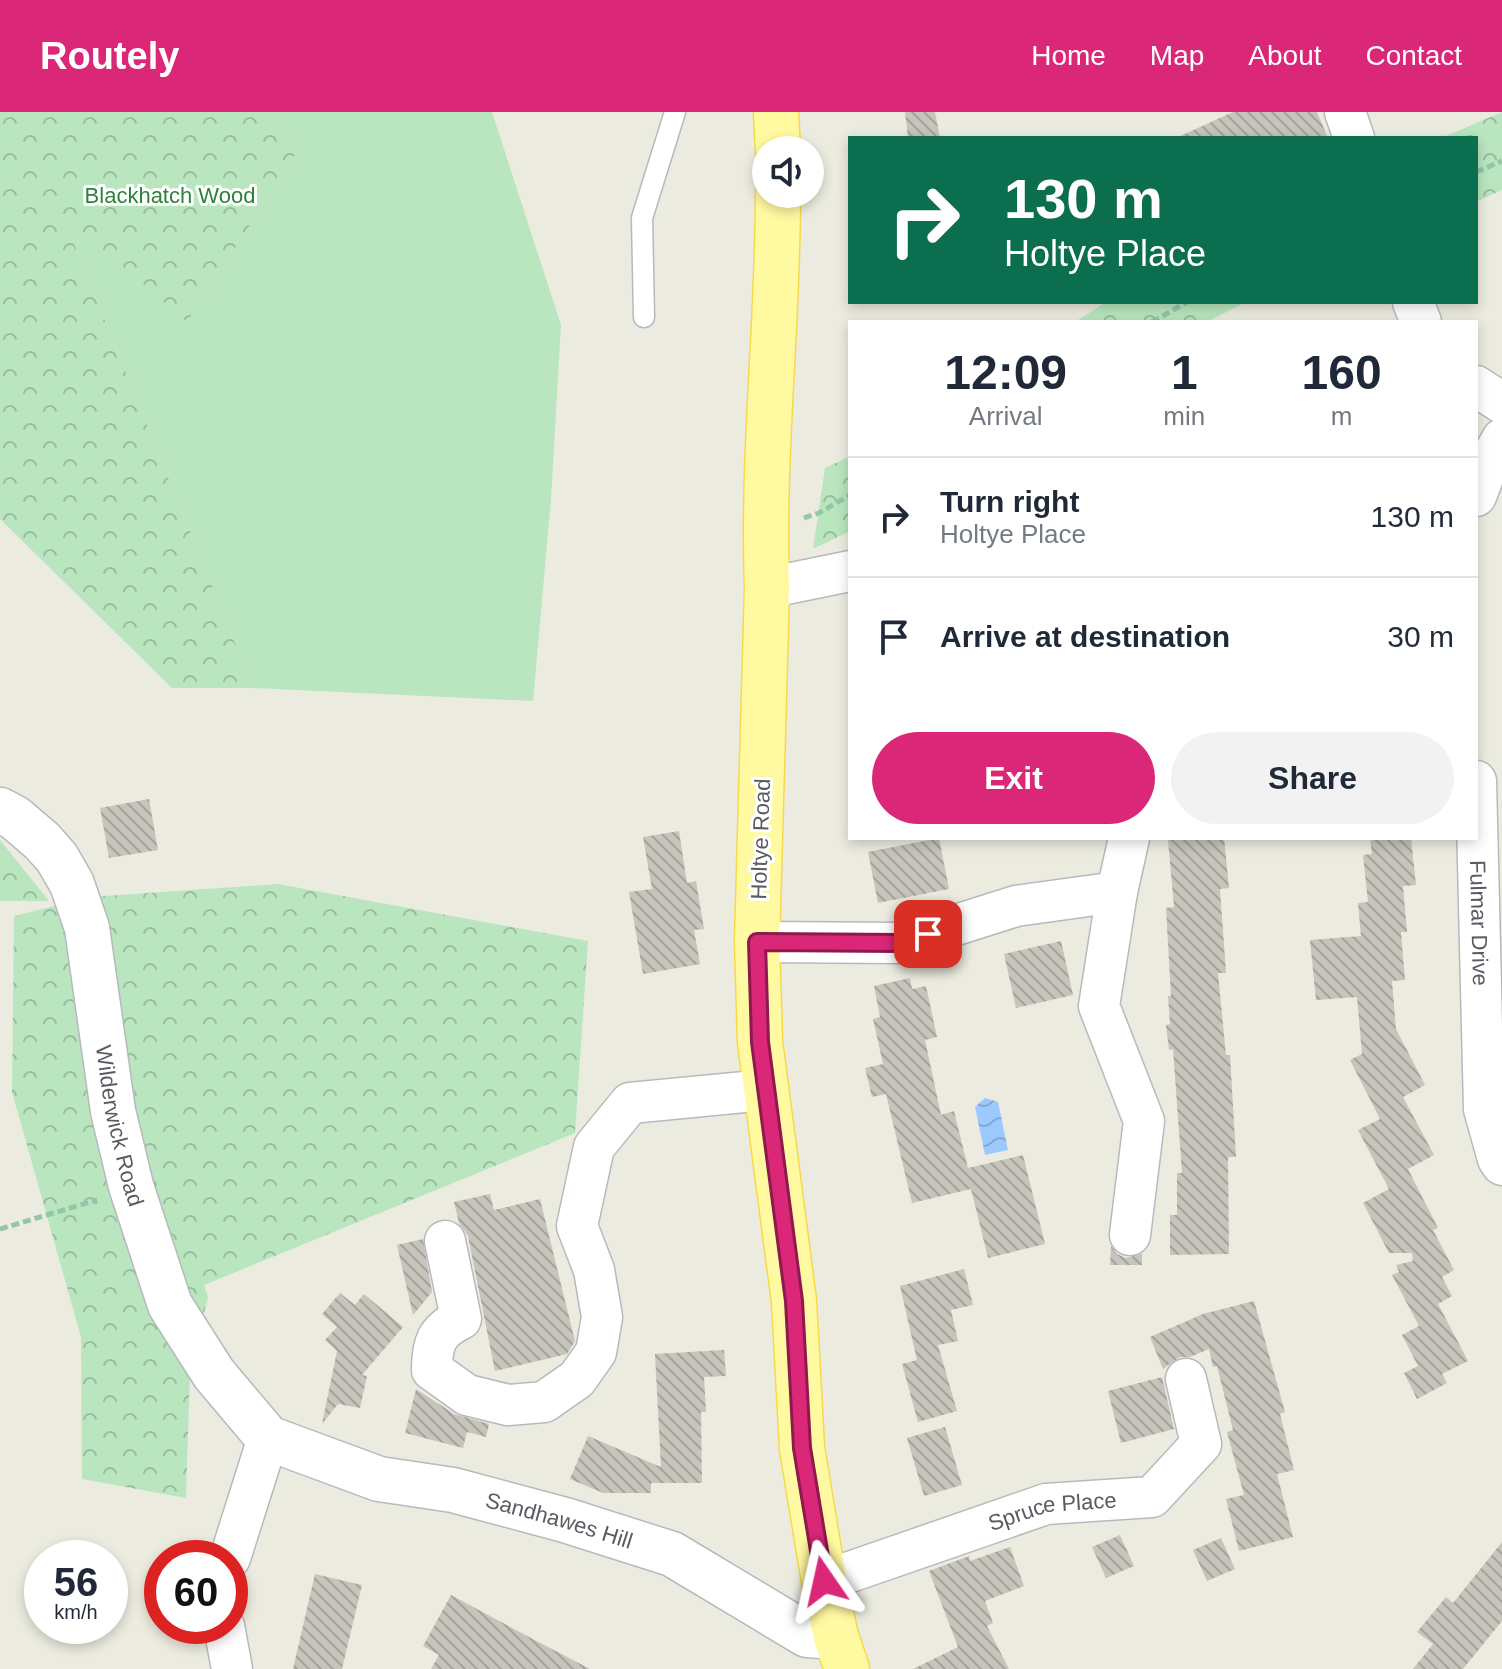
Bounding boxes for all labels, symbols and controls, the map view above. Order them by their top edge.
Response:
text: Routely [40,35,179,77]
text: Home [1031,40,1106,71]
text: Map [1150,40,1204,71]
text: About [1248,40,1322,71]
text: Contact [1366,40,1462,71]
map controls [752,136,824,208]
button: sound [752,136,824,208]
text: 130 m [1004,167,1163,230]
icon: right [872,168,976,272]
park label: Blackhatch Wood [85,183,255,208]
text: Holtye Place [1004,233,1206,274]
text: 12:09 [944,346,1067,399]
text: 1 [1171,346,1198,399]
text: 160 [1302,346,1382,399]
text: Arrival [969,401,1043,431]
text: min [1163,401,1205,431]
text: m [1331,401,1352,431]
text: Turn right [940,485,1079,518]
icon: right [872,495,916,539]
text: 130 m [1371,500,1454,533]
text: Holtye Place [940,519,1086,549]
icon: arrive [872,615,916,659]
text: Arrive at destination [940,620,1230,653]
text: 30 m [1387,620,1454,653]
button: Exit [872,732,1155,824]
button: Share [1171,732,1454,824]
street label: Holtye Road [746,778,775,900]
street label: Fulmar Drive [1465,860,1493,986]
pin [894,900,962,968]
icon: arrive [906,912,950,956]
street label: Wilderwick Road [91,1044,149,1209]
street label: Sandhawes Hill [483,1487,636,1554]
street label: Spruce Place [985,1487,1117,1536]
position arrow [782,1539,866,1623]
speed limit sign: 60 [144,1540,248,1644]
text: 56 [54,1560,98,1604]
text: km/h [54,1601,98,1623]

